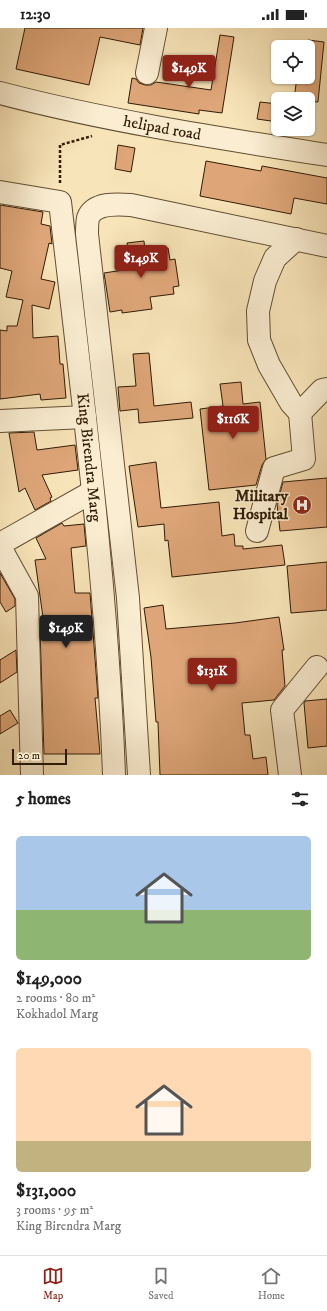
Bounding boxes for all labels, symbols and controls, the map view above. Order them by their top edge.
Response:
text: 12:30 [20,5,50,24]
map controls [271,40,315,136]
button: locate [271,40,315,84]
pin: $149K [161,55,217,89]
text: $149K [172,60,206,76]
button: layers [271,92,315,136]
street label: helipad road [122,111,203,145]
pin: $149K [113,245,169,279]
text: $149K [124,250,158,266]
street label: King Birendra Marg [72,392,106,523]
pin: $116K [205,406,261,440]
text: $116K [217,411,249,427]
place label: Military Hospital [233,486,289,524]
hospital icon: Military Hospital [291,494,313,516]
pin: $149K [38,615,94,649]
text: $149K [49,620,83,636]
pin: $131K [184,658,240,692]
text: $131K [197,663,227,679]
scale bar [12,747,67,766]
text: 20 m [18,749,40,763]
text: 5 homes [16,788,71,810]
icon: filters [289,788,311,810]
icon: home [128,862,200,934]
text: $149,000 [16,968,82,990]
text: 2 rooms · 80 m² [16,990,95,1006]
text: Kokhadol Marg [16,1006,98,1022]
icon: home [128,1074,200,1146]
text: $131,000 [16,1180,76,1202]
text: 3 rooms · 95 m² [16,1202,93,1218]
text: King Birendra Marg [16,1218,121,1234]
tab: Map [42,1265,64,1303]
tab: Saved [148,1265,174,1303]
tab: Home [258,1265,285,1303]

